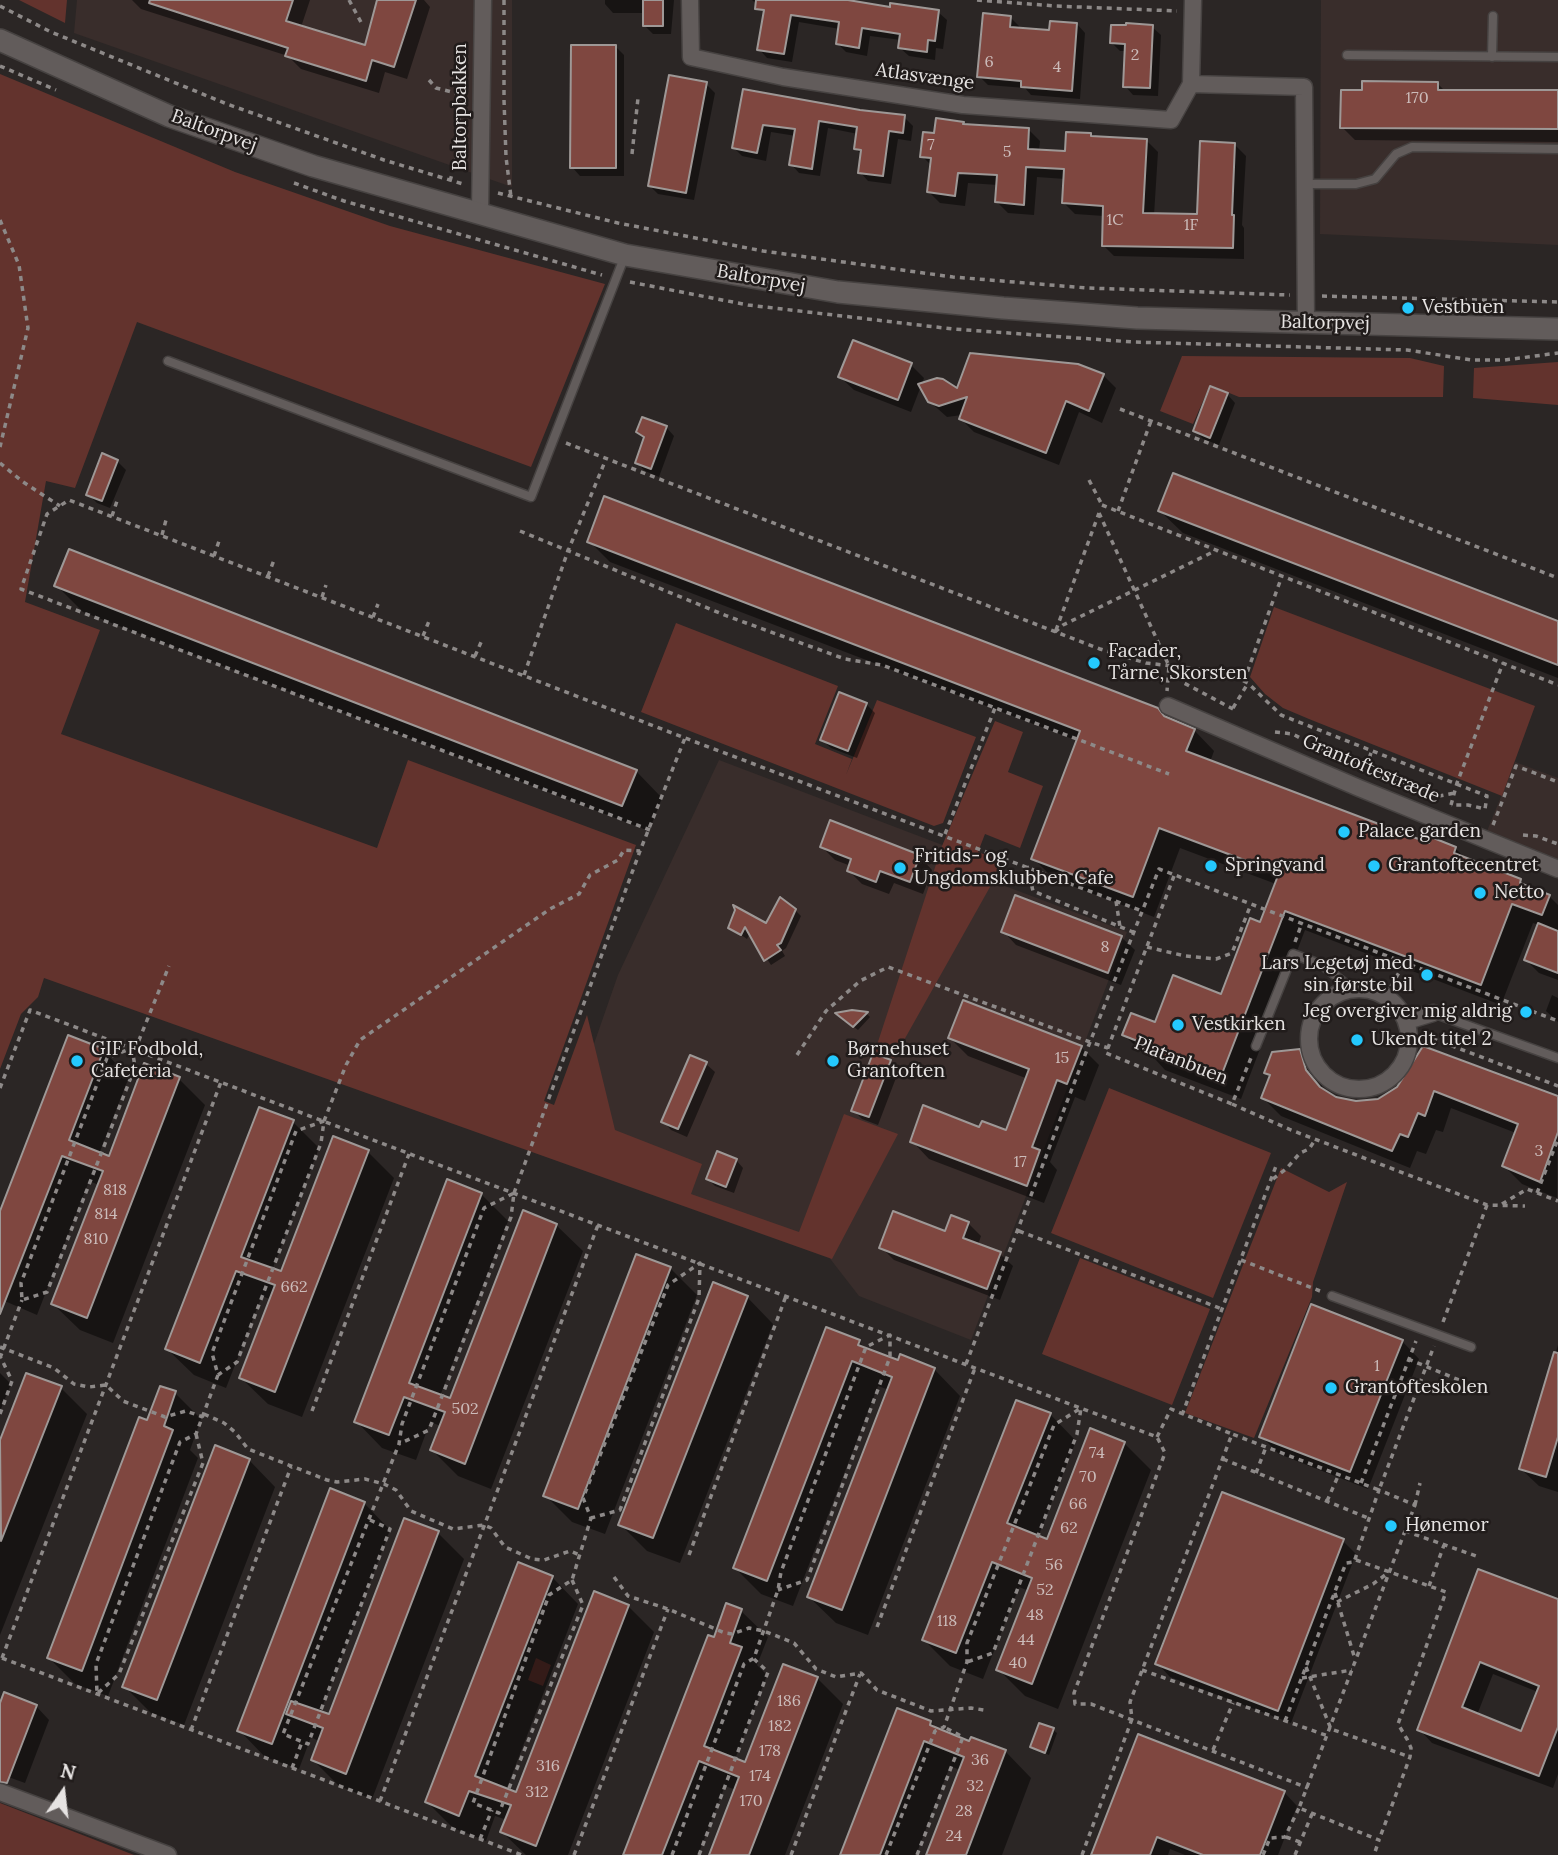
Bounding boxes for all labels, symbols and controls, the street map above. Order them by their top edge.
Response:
street label: Baltorpbakken [450,43,472,171]
house number: 2 [1131,45,1139,65]
house number: 6 [984,52,994,72]
house number: 4 [1053,57,1061,77]
street label: Atlasvænge [874,59,976,95]
house number: 170 [1405,88,1429,108]
street label: Baltorpvej [168,105,260,157]
house number: 7 [927,135,935,155]
house number: 5 [1003,142,1011,162]
house number: 1C [1106,210,1124,230]
house number: 1F [1184,215,1198,235]
street label: Baltorpvej [715,260,807,298]
place label: Vestbuen [1422,297,1504,319]
marker: Vestbuen [1400,300,1416,316]
street label: Baltorpvej [1280,311,1370,335]
place label: Facader, Tårne, Skorsten [1108,641,1248,685]
marker: Facader, Tårne, Skorsten [1086,655,1102,671]
street label: Grantoftestræde [1299,730,1443,808]
place label: Palace garden [1358,821,1481,843]
marker: Palace garden [1336,824,1352,840]
place label: Fritids- og Ungdomsklubben Cafe [914,846,1114,890]
place label: Springvand [1225,855,1325,877]
place label: Grantoftecentret [1388,855,1539,877]
marker: Springvand [1203,858,1219,874]
marker: Grantoftecentret [1366,858,1382,874]
marker: Fritids- og Ungdomsklubben Cafe [892,860,908,876]
place label: Netto [1494,882,1544,904]
marker: Netto [1472,885,1488,901]
house number: 8 [1101,937,1109,957]
place label: Lars Legetøj med sin første bil [1261,953,1413,997]
marker: Lars Legetøj med sin første bil [1419,967,1435,983]
place label: Jeg overgiver mig aldrig [1303,1001,1512,1023]
marker: Jeg overgiver mig aldrig [1518,1004,1534,1020]
place label: Vestkirken [1192,1014,1286,1036]
marker: Vestkirken [1170,1017,1186,1033]
place label: Ukendt titel 2 [1371,1029,1492,1051]
street label: Platanbuen [1131,1032,1231,1090]
marker: Ukendt titel 2 [1349,1032,1365,1048]
place label: GIF Fodbold, Cafeteria [91,1039,203,1083]
place label: Børnehuset Grantoften [847,1039,949,1083]
house number: 15 [1055,1048,1069,1068]
marker: GIF Fodbold, Cafeteria [69,1053,85,1069]
marker: Børnehuset Grantoften [825,1053,841,1069]
house number: 3 [1535,1141,1543,1161]
house number: 17 [1013,1152,1027,1172]
house number: 818 [103,1180,127,1200]
house number: 814 [94,1204,118,1224]
house number: 810 [84,1229,108,1249]
house number: 662 [280,1277,308,1297]
house number: 1 [1374,1356,1380,1376]
place label: Grantofteskolen [1345,1377,1488,1399]
marker: Grantofteskolen [1323,1380,1339,1396]
house number: 502 [451,1399,479,1419]
house number: 74 [1089,1443,1105,1463]
house number: 70 [1079,1467,1097,1487]
house number: 66 [1069,1494,1087,1514]
place label: Hønemor [1405,1515,1489,1537]
house number: 62 [1060,1518,1078,1538]
marker: Hønemor [1383,1518,1399,1534]
house number: 56 [1045,1555,1063,1575]
house number: 52 [1036,1580,1054,1600]
house number: 48 [1026,1605,1044,1625]
house number: 118 [937,1611,957,1631]
house number: 44 [1017,1630,1035,1650]
house number: 40 [1009,1653,1027,1673]
house number: 186 [777,1691,801,1711]
house number: 182 [768,1716,792,1736]
house number: 178 [759,1741,781,1761]
house number: 36 [971,1750,989,1770]
house number: 316 [536,1756,560,1776]
north arrow [28,1757,98,1827]
text: N [58,1758,78,1785]
house number: 174 [749,1766,771,1786]
house number: 32 [966,1776,984,1796]
house number: 312 [525,1782,549,1802]
house number: 170 [739,1791,763,1811]
house number: 28 [955,1801,973,1821]
house number: 24 [946,1826,962,1846]

